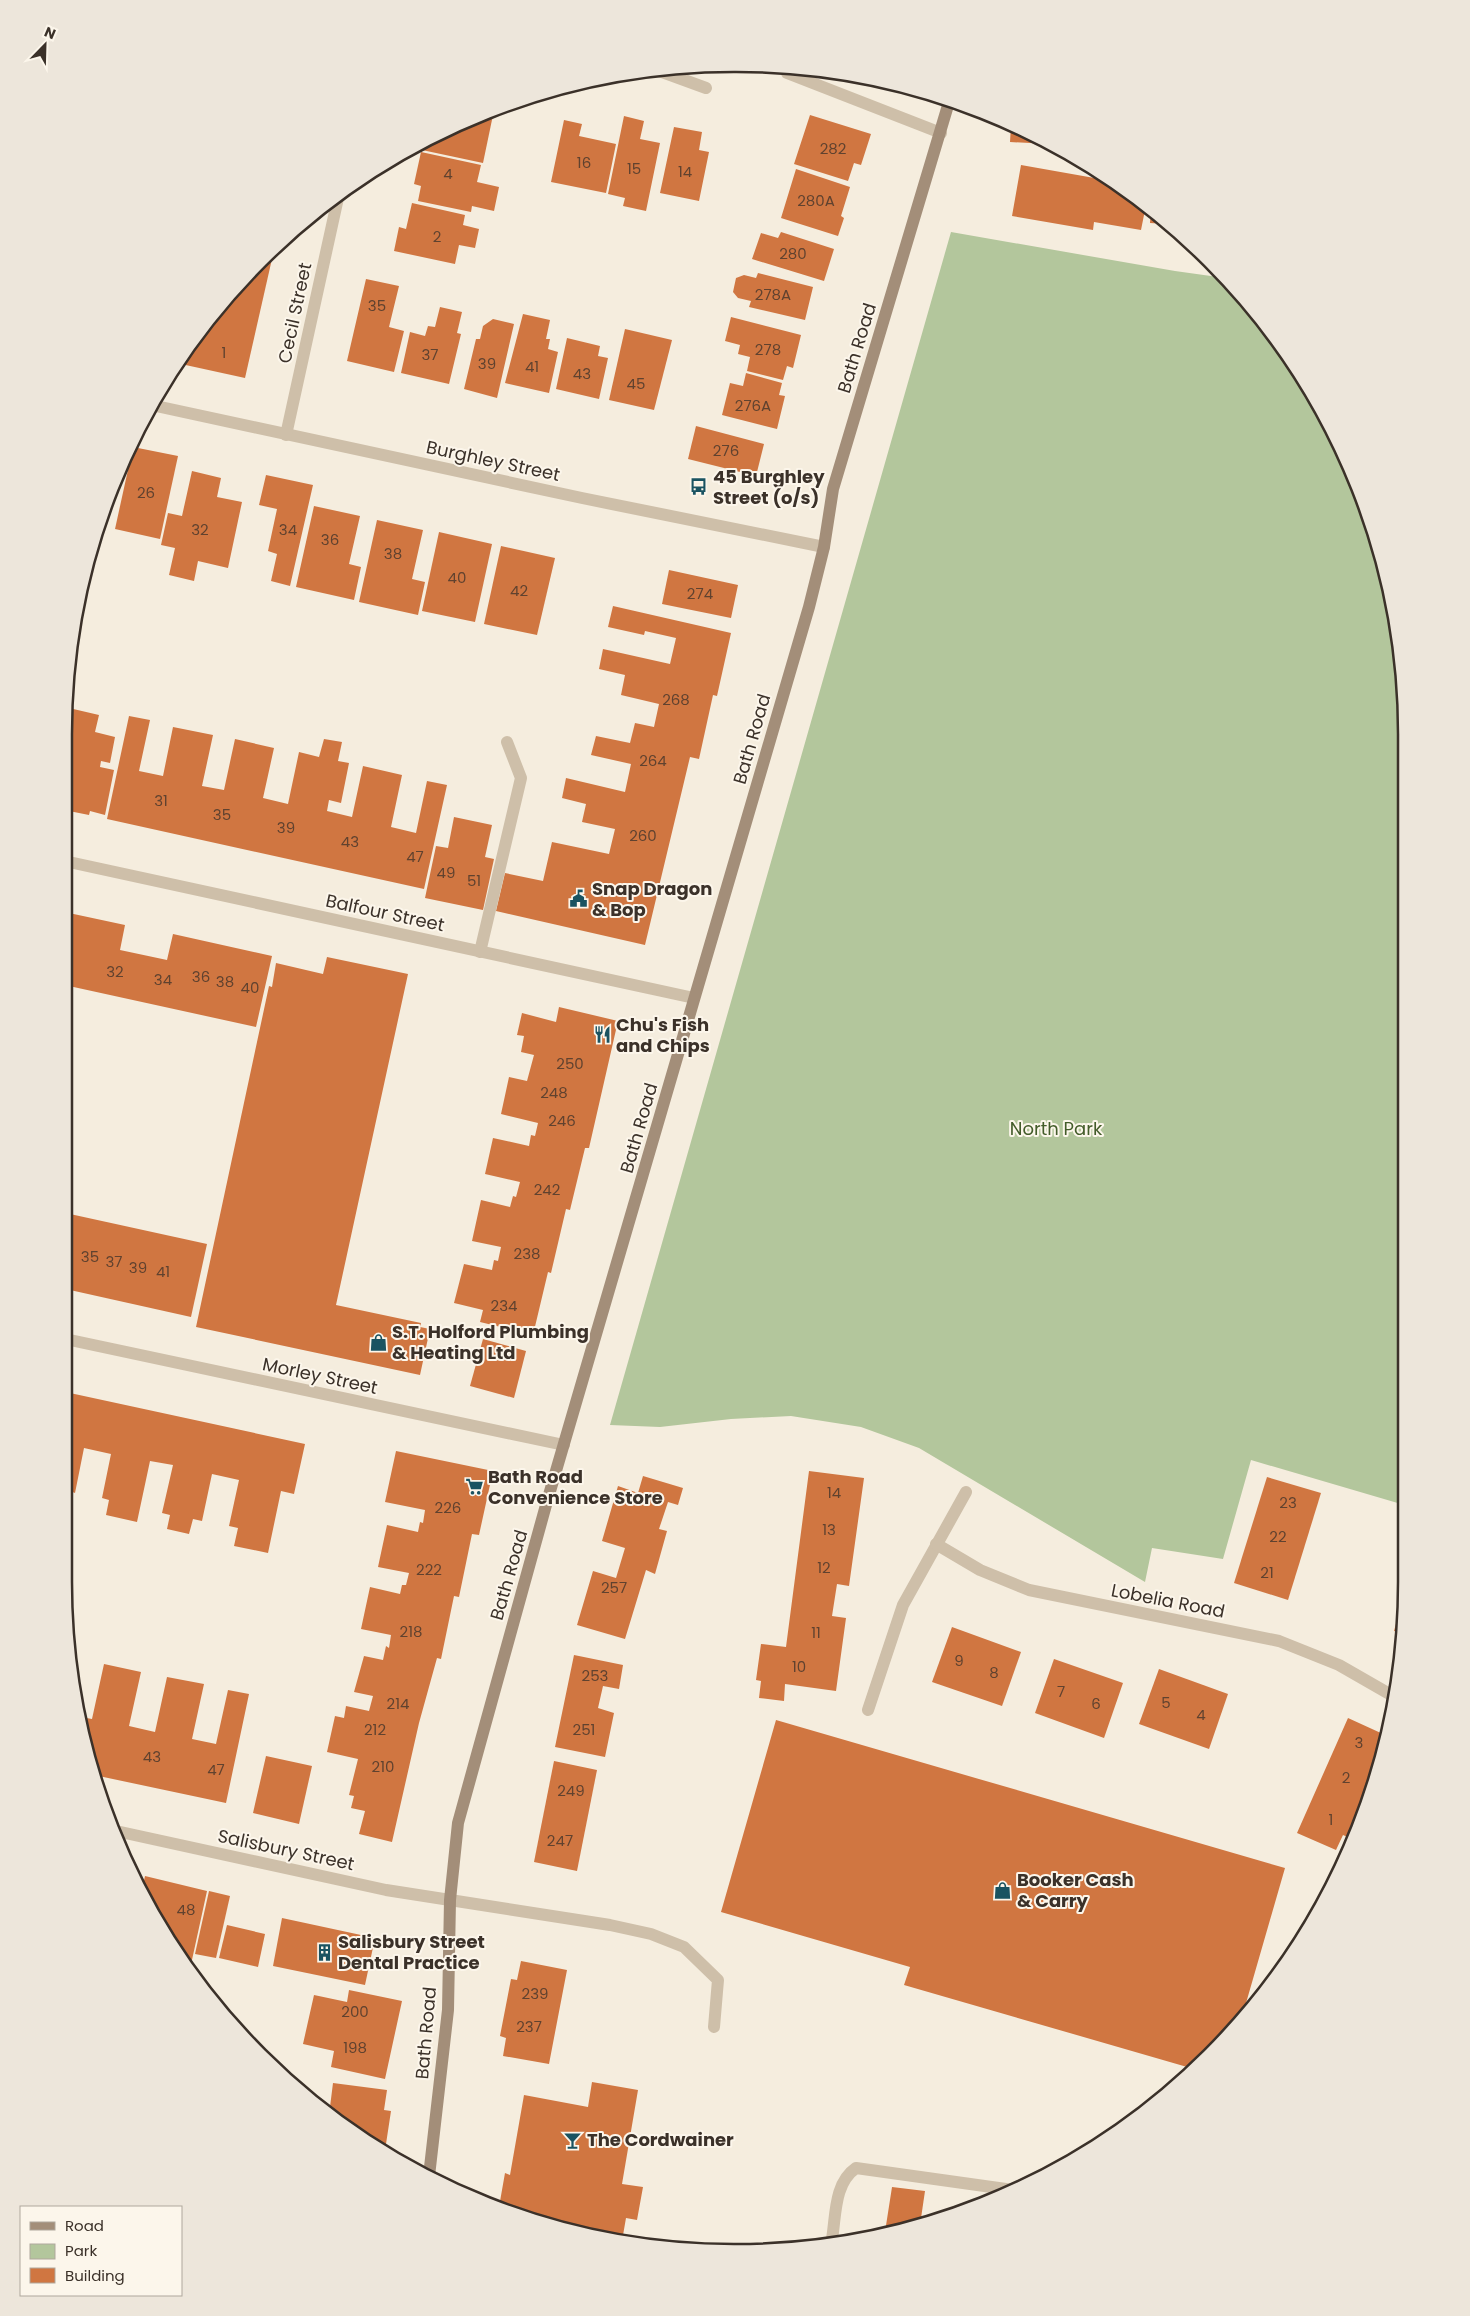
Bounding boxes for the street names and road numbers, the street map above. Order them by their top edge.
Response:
street label: Cecil Street [272,260,317,366]
street label: Bath Road [831,300,882,396]
street label: Burghley Street [424,434,562,487]
street label: Bath Road [727,691,776,787]
street label: Balfour Street [323,888,447,937]
street label: Bath Road [614,1080,663,1176]
street label: Morley Street [260,1351,380,1400]
street label: Bath Road [484,1527,533,1623]
street label: Lobelia Road [1109,1577,1227,1624]
street label: Salisbury Street [216,1823,357,1876]
street label: Bath Road [409,1986,442,2080]

